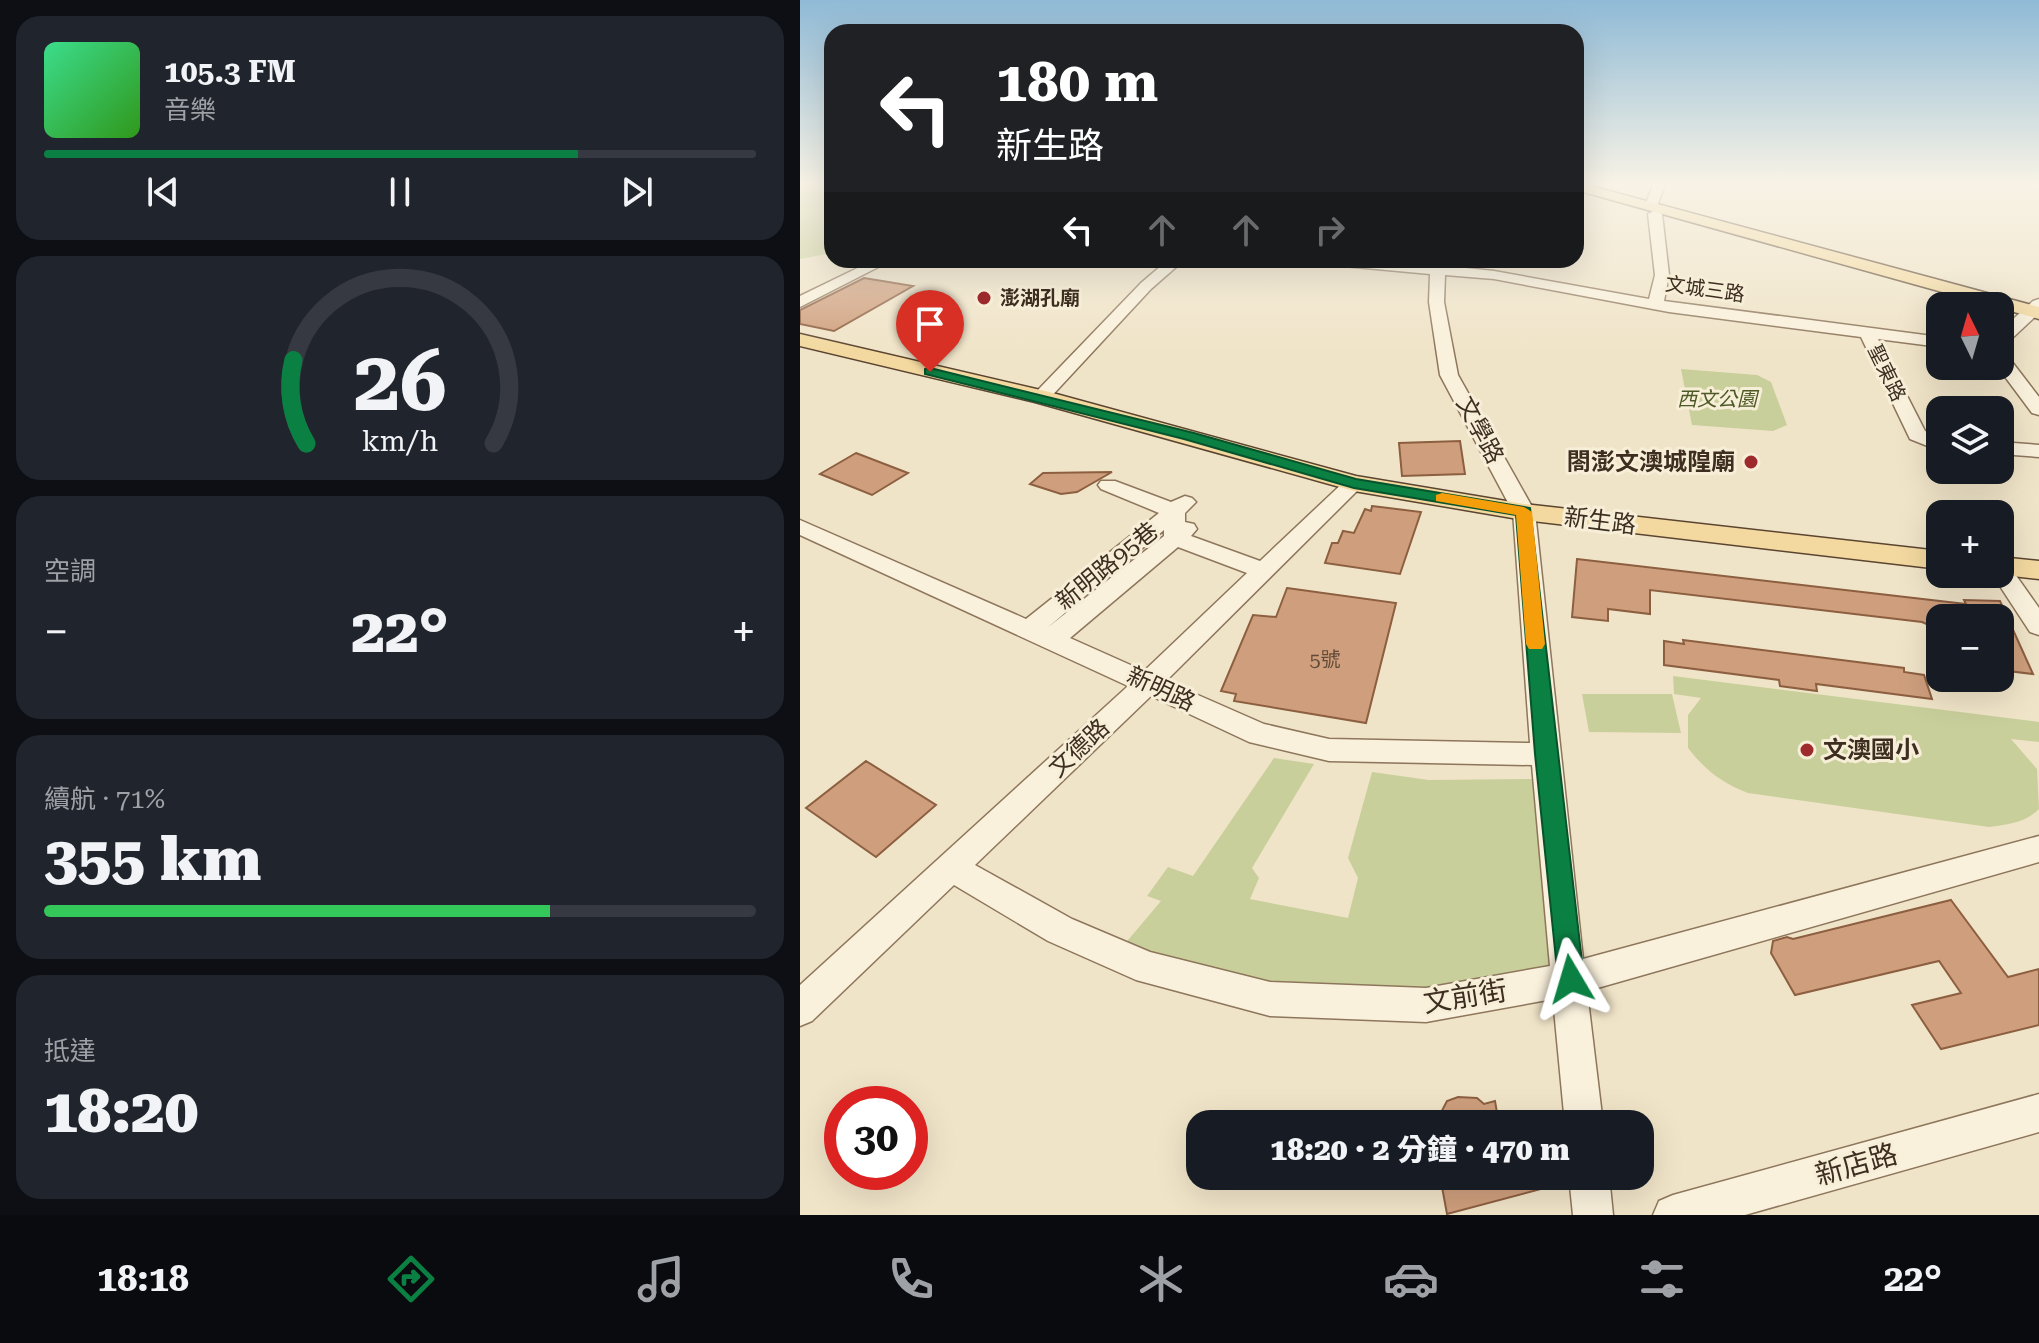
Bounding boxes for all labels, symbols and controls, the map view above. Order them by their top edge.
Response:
text: 180 m [996,49,1158,115]
text: 105.3 FM [164,54,296,89]
icon: left [864,56,968,160]
text: 音樂 [164,95,216,125]
text: 新生路 [996,125,1104,167]
icon: previous [141,170,185,214]
icon: pause [378,170,422,214]
icon: next [615,170,659,214]
icon: left [1056,208,1100,252]
icon: ahead [1140,208,1184,252]
icon: ahead [1224,208,1268,252]
icon: right [1308,208,1352,252]
street label: 文城三路 [1664,272,1746,306]
place label: 澎湖孔廟 [1000,286,1080,310]
marker: 澎湖孔廟 [975,289,993,307]
pin [896,290,964,372]
north arrow [1926,292,2014,380]
map controls [1926,292,2014,692]
icon: arrive [908,302,952,346]
text: 26 [353,332,447,429]
street label: 聖東路 [1863,341,1911,405]
park label: 西文公園 [1677,387,1760,411]
street label: 文學路 [1451,392,1509,468]
button: layers [1926,396,2014,484]
text: km/h [362,424,438,458]
place label: 閤澎文澳城隍廟 [1567,448,1735,476]
marker: 閤澎文澳城隍廟 [1742,453,1760,471]
button: + [1926,500,2014,588]
street label: 新生路 [1563,503,1637,539]
street label: 新明路95巷 [1050,516,1164,616]
text: 空調 [44,556,96,586]
text: 22° [351,596,449,667]
button: − [1926,604,2014,692]
text: − [44,606,69,658]
text: + [731,606,756,658]
house number: 5號 [1309,647,1341,671]
street label: 新明路 [1122,661,1200,717]
street label: 文德路 [1043,713,1115,783]
place label: 文澳國小 [1823,736,1919,764]
marker: 文澳國小 [1798,741,1816,759]
text: 續航 · 71% [44,784,165,814]
text: 355 km [44,824,261,895]
position arrow [1529,937,1613,1021]
street label: 文前街 [1421,974,1509,1019]
text: 抵達 [44,1036,96,1066]
text: 18:20 [44,1076,198,1147]
speed limit sign: 30 [824,1086,928,1190]
text: 18:20 · 2 分鐘 · 470 m [1270,1132,1570,1167]
street label: 新店路 [1811,1137,1901,1192]
icon: directions [383,1251,439,1307]
icon: music [633,1251,689,1307]
icon: phone [883,1251,939,1307]
icon: climate [1133,1251,1189,1307]
icon: car [1383,1251,1439,1307]
icon: filters [1634,1251,1690,1307]
text: 18:18 [97,1258,189,1300]
text: 22° [1884,1258,1942,1300]

